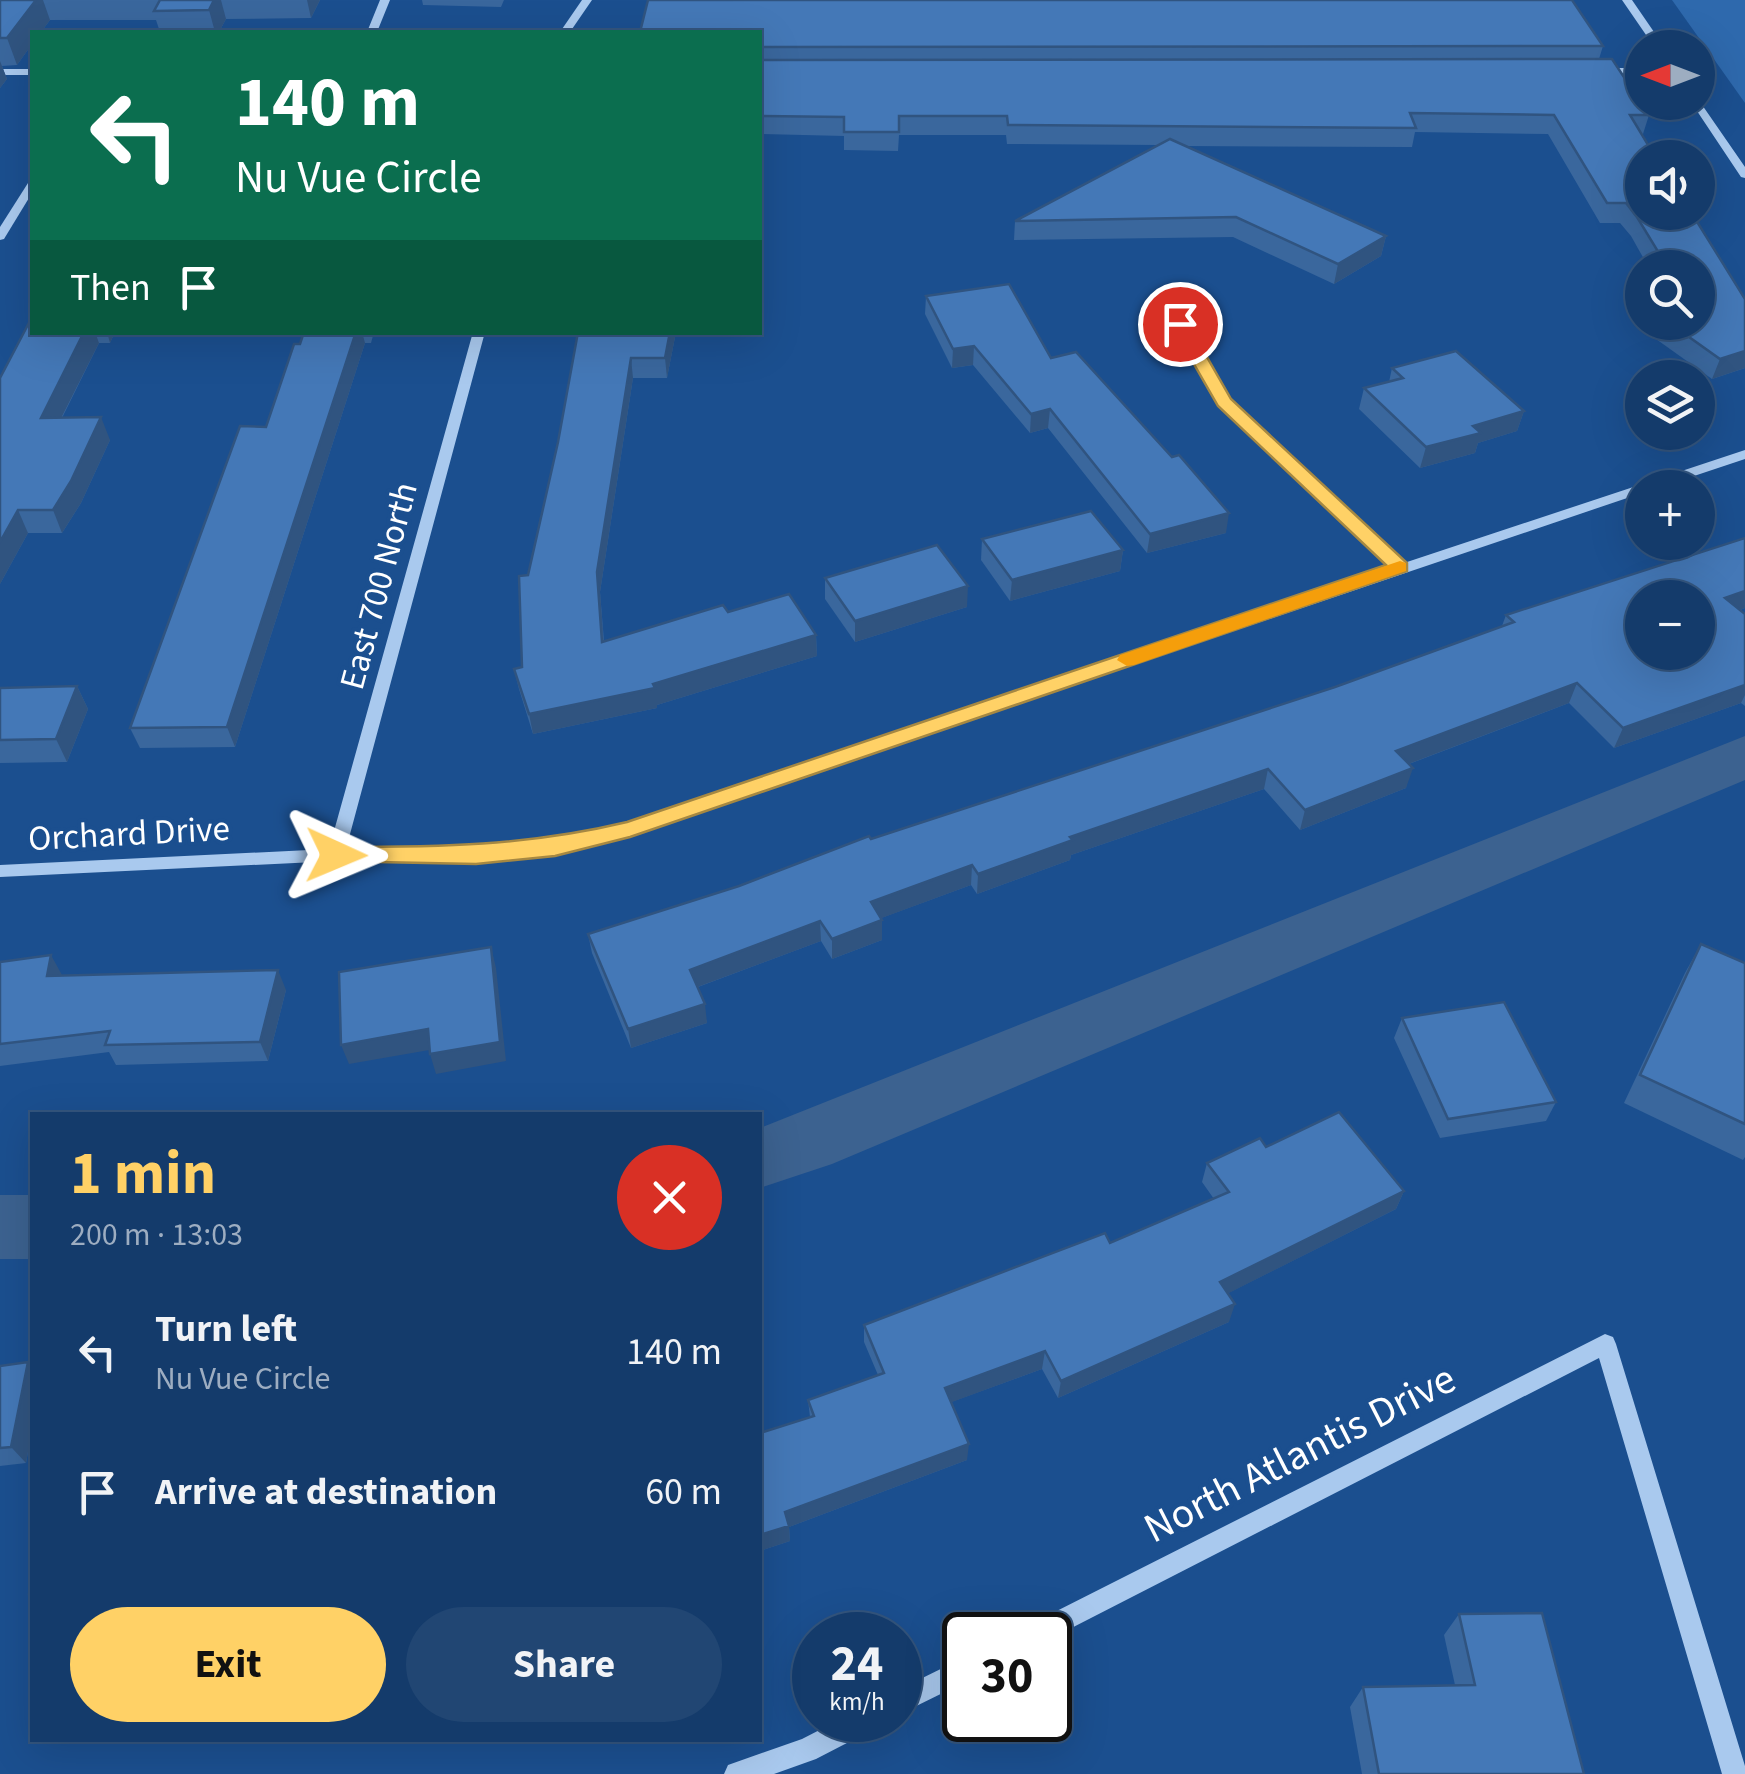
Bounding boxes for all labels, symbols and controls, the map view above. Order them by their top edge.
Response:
north arrow [1625,30,1715,120]
map controls [1625,30,1715,670]
text: 140 m [235,53,420,153]
icon: left [70,70,200,200]
button: sound [1625,140,1715,230]
text: Nu Vue Circle [235,146,481,210]
button: search [1625,250,1715,340]
icon: arrive [171,260,226,315]
text: Then [70,261,151,315]
pin [1138,282,1223,367]
icon: arrive [1153,297,1208,352]
button: layers [1625,360,1715,450]
button: + [1625,470,1715,560]
street label: East 700 North [327,477,431,695]
button: − [1625,580,1715,670]
position arrow [284,803,388,907]
street label: Orchard Drive [27,804,231,864]
text: 1 min [70,1132,216,1217]
button: close [617,1145,722,1250]
text: 200 m · 13:03 [70,1212,243,1258]
text: Turn left [155,1302,297,1356]
icon: left [70,1325,125,1380]
text: 140 m [626,1325,722,1379]
street label: North Atlantis Drive [1134,1349,1466,1559]
text: Nu Vue Circle [155,1356,330,1402]
icon: arrive [70,1465,125,1520]
text: Arrive at destination [155,1465,497,1519]
text: 60 m [645,1465,722,1519]
button: Exit [70,1607,386,1722]
button: Share [406,1607,722,1722]
speed limit sign: 30 [942,1612,1072,1742]
text: 24 [831,1629,883,1700]
text: km/h [829,1684,885,1720]

